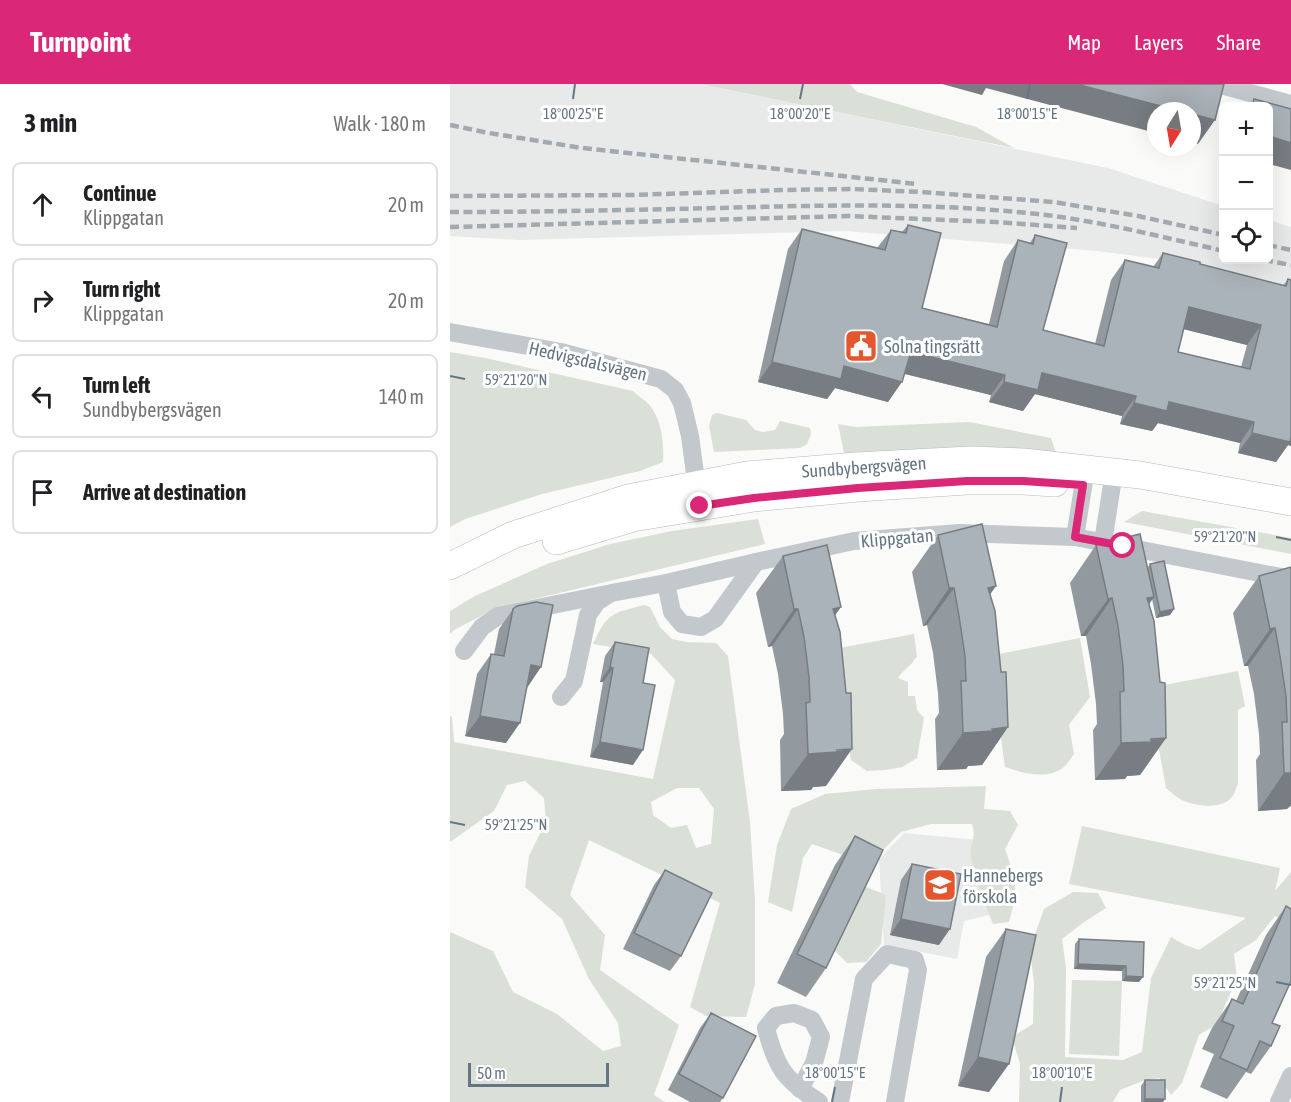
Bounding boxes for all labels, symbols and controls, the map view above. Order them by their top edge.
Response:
text: Turnpoint [30,26,131,58]
text: Map [1067,30,1101,54]
text: Layers [1134,30,1184,54]
text: Share [1217,30,1261,54]
north arrow [1147,102,1201,156]
map controls [1219,102,1273,264]
button: + [1219,102,1273,156]
text: 18°00'25"E [543,105,604,122]
text: 18°00'20"E [770,105,831,122]
text: 18°00'15"E [997,105,1058,122]
text: 3 min [24,108,77,138]
text: Walk · 180 m [334,112,426,135]
button: − [1219,156,1273,210]
text: Continue [83,180,157,206]
icon: ahead [26,188,59,221]
text: 20 m [388,193,424,216]
text: Klippgatan [83,206,164,229]
button: locate [1219,210,1273,264]
text: Turn right [83,276,160,302]
icon: right [26,284,59,317]
text: 20 m [388,289,424,312]
text: Klippgatan [83,302,164,325]
public building icon: Solna tingsrätt [843,328,879,364]
place label: Solna tingsrätt [884,336,980,357]
street label: Hedvigsdalsvägen [527,337,649,385]
text: 59°21'20"N [485,371,547,388]
text: Turn left [83,372,150,398]
icon: left [26,380,59,413]
text: 140 m [379,385,424,408]
text: Sundbybergsvägen [83,398,222,421]
street label: Sundbybergsvägen [801,452,927,482]
icon: arrive [26,476,59,509]
text: Arrive at destination [83,479,246,505]
route end [686,492,712,518]
street label: Klippgatan [860,524,934,552]
text: 59°21'20"N [1194,528,1256,545]
route start [1109,532,1135,558]
text: 59°21'25"N [485,816,547,833]
place label: Hannebergs förskola [963,865,1043,907]
school or university icon: Hannebergs förskola [922,867,958,903]
text: 59°21'25"N [1194,974,1256,991]
scale bar [468,1060,609,1088]
text: 50 m [477,1064,506,1082]
text: 18°00'15"E [805,1064,866,1081]
text: 18°00'10"E [1032,1064,1093,1081]

